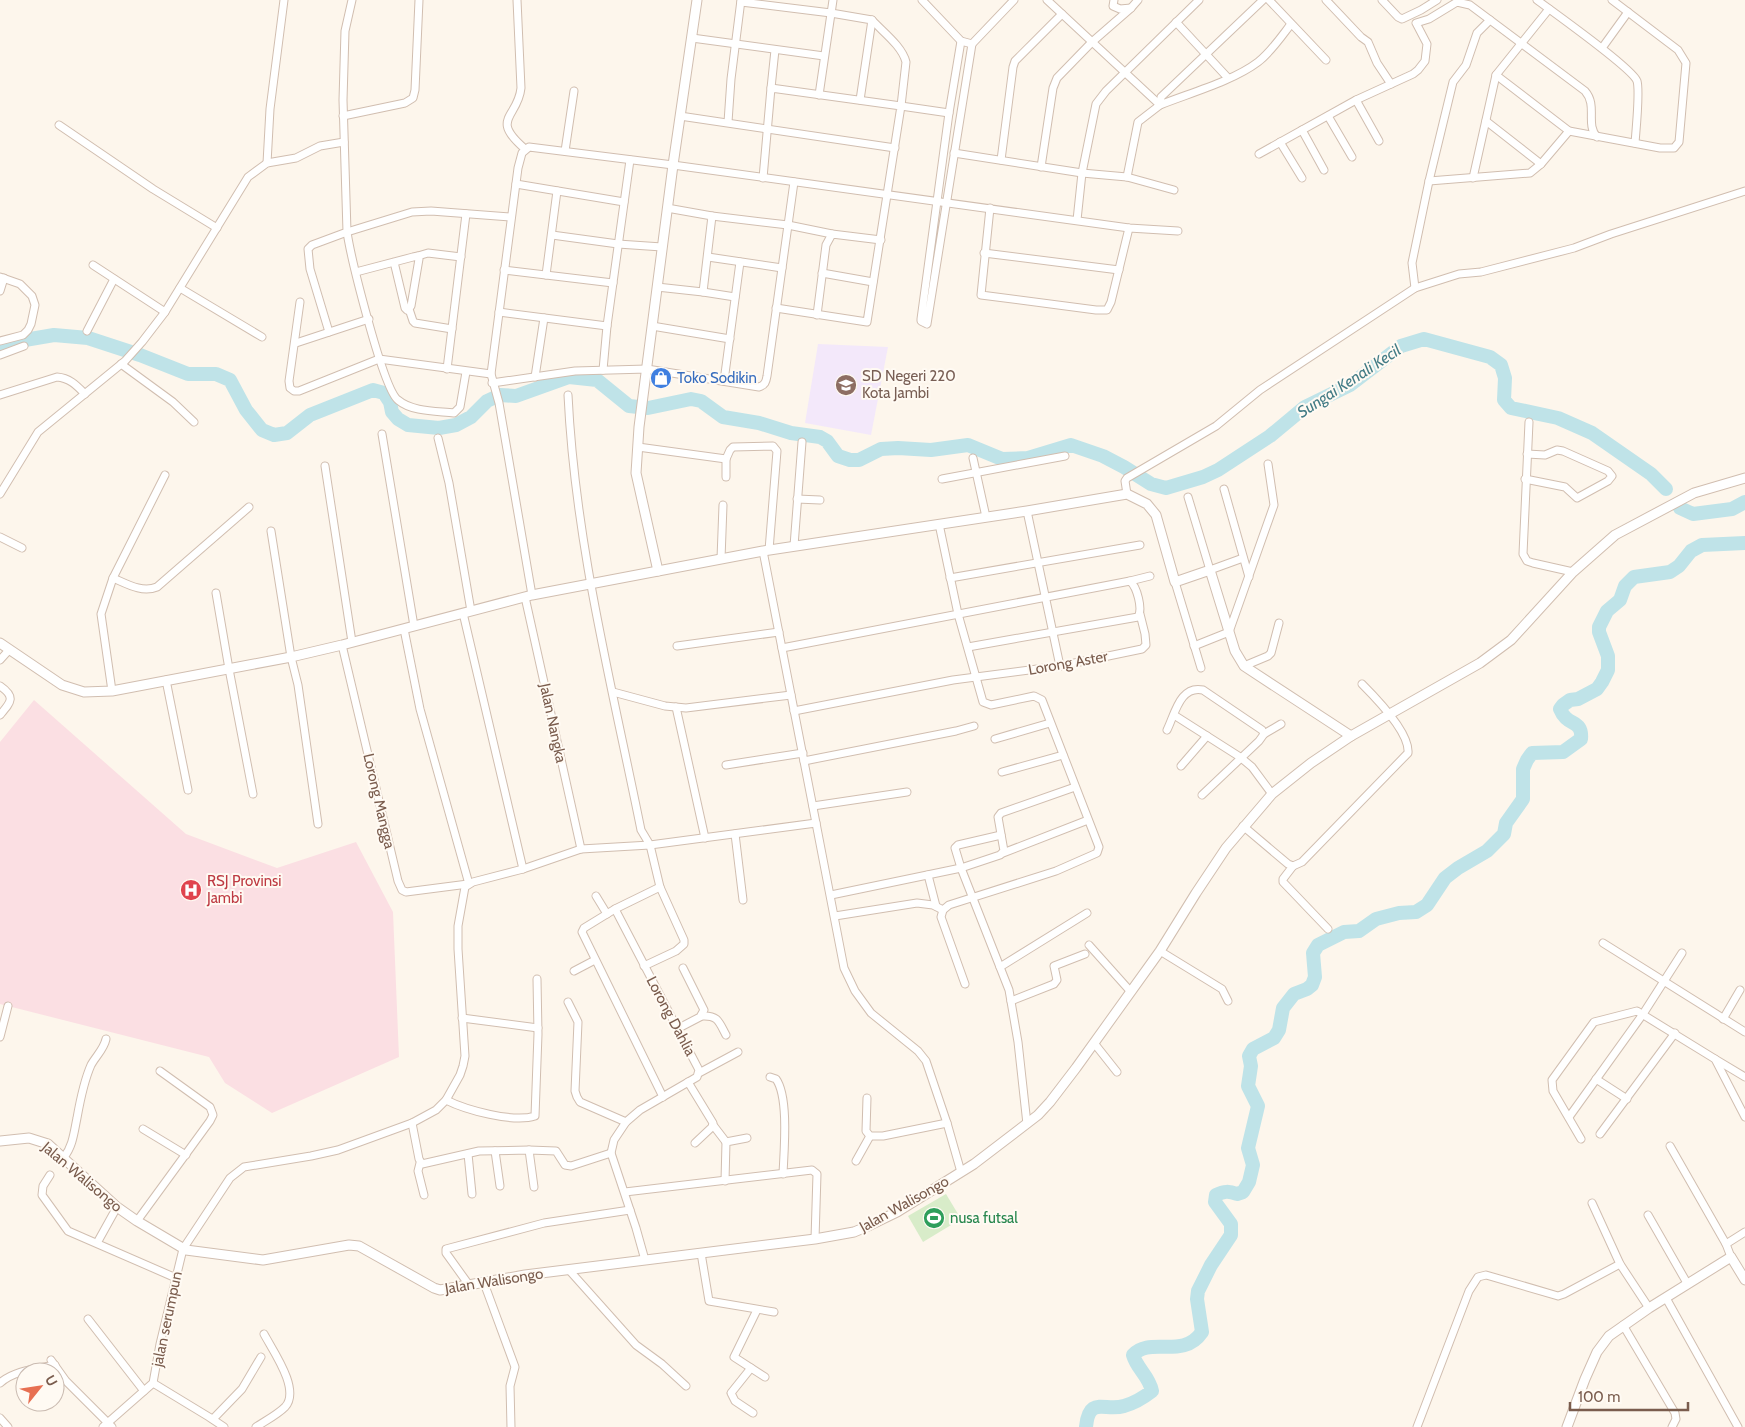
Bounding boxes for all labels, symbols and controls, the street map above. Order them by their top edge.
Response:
water label: Sungai Kenali Kecil [1294,340,1405,422]
shop icon: Toko Sodikin [649,366,673,390]
place label: SD Negeri 220 Kota Jambi [862,367,956,402]
place label: Toko Sodikin [677,369,757,387]
school or university icon: SD Negeri 220 Kota Jambi [834,373,858,397]
street label: Lorong Aster [1027,647,1109,679]
street label: Jalan Nangka [536,681,570,765]
street label: Lorong Mangga [359,751,399,851]
place label: RSJ Provinsi Jambi [206,872,281,907]
hospital icon: RSJ Provinsi Jambi [179,878,203,902]
street label: Lorong Dahlia [642,973,700,1060]
street label: Jalan Walisongo [37,1137,126,1216]
street label: Jalan Walisongo [855,1172,952,1236]
sports icon: nusa futsal [922,1206,946,1230]
place label: nusa futsal [950,1209,1018,1227]
street label: Jalan Walisongo [442,1264,545,1298]
street label: jalan serumpun [148,1270,186,1369]
north arrow [15,1362,65,1412]
text: U [41,1372,62,1389]
scale bar [1570,1380,1688,1412]
text: 100 m [1578,1388,1620,1406]

